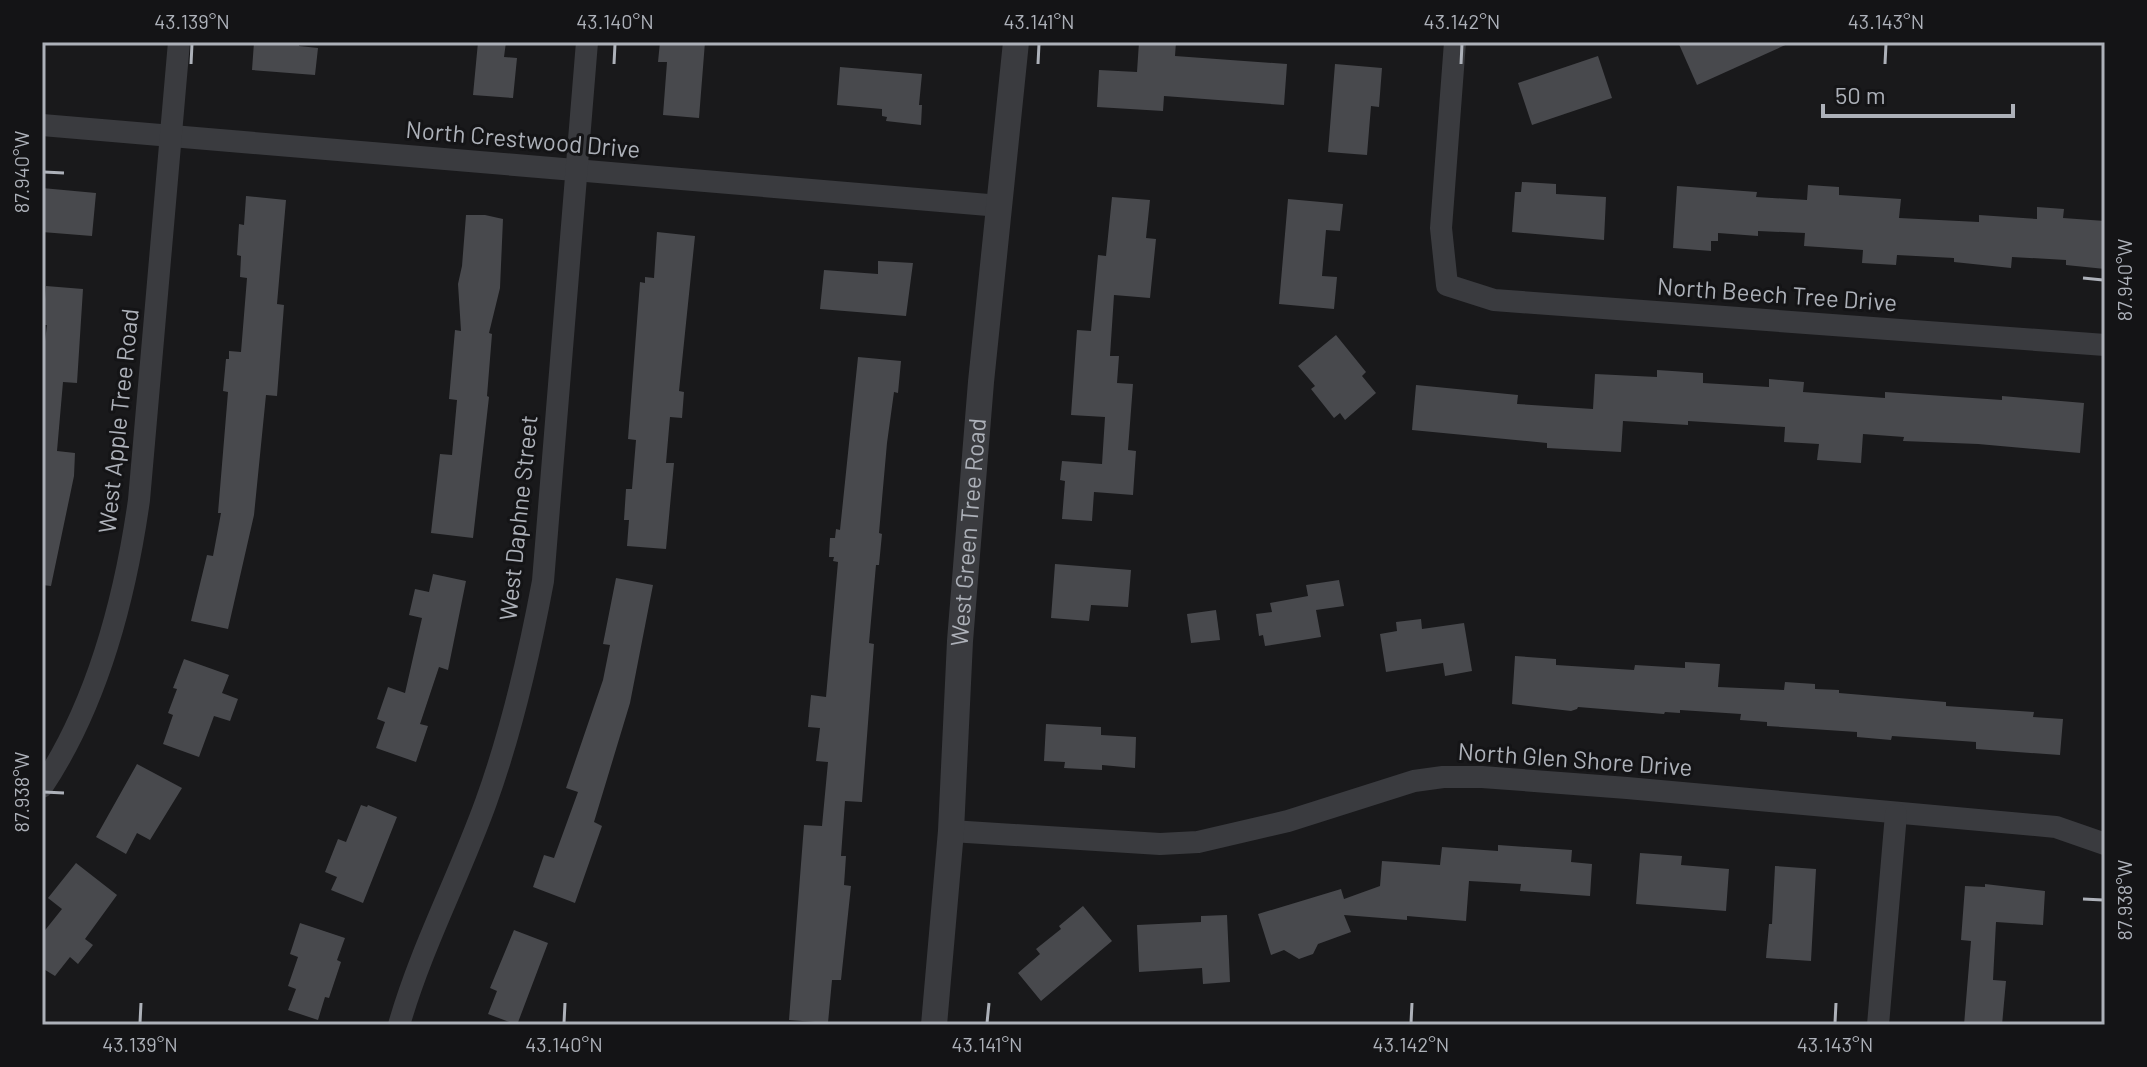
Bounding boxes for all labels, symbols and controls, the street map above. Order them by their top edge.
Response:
text: 43.139°N [154,9,230,33]
text: 43.140°N [576,9,654,33]
text: 43.141°N [1003,9,1075,33]
text: 43.142°N [1424,9,1500,33]
text: 43.143°N [1848,9,1924,33]
scale bar [1823,68,2013,118]
text: 50 m [1835,80,1886,109]
street label: North Crestwood Drive [405,114,642,163]
text: 87.940°W [9,130,33,213]
text: 87.940°W [2112,238,2136,321]
street label: North Beech Tree Drive [1656,271,1898,316]
street label: West Apple Tree Road [91,307,144,535]
street label: West Daphne Street [492,414,543,622]
street label: West Green Tree Road [944,417,991,647]
street label: North Glen Shore Drive [1457,736,1693,781]
text: 87.938°W [9,751,33,832]
text: 87.938°W [2112,859,2136,940]
text: 43.139°N [102,1032,178,1056]
text: 43.140°N [525,1032,603,1056]
text: 43.141°N [951,1032,1023,1056]
text: 43.142°N [1373,1032,1449,1056]
text: 43.143°N [1797,1032,1873,1056]

